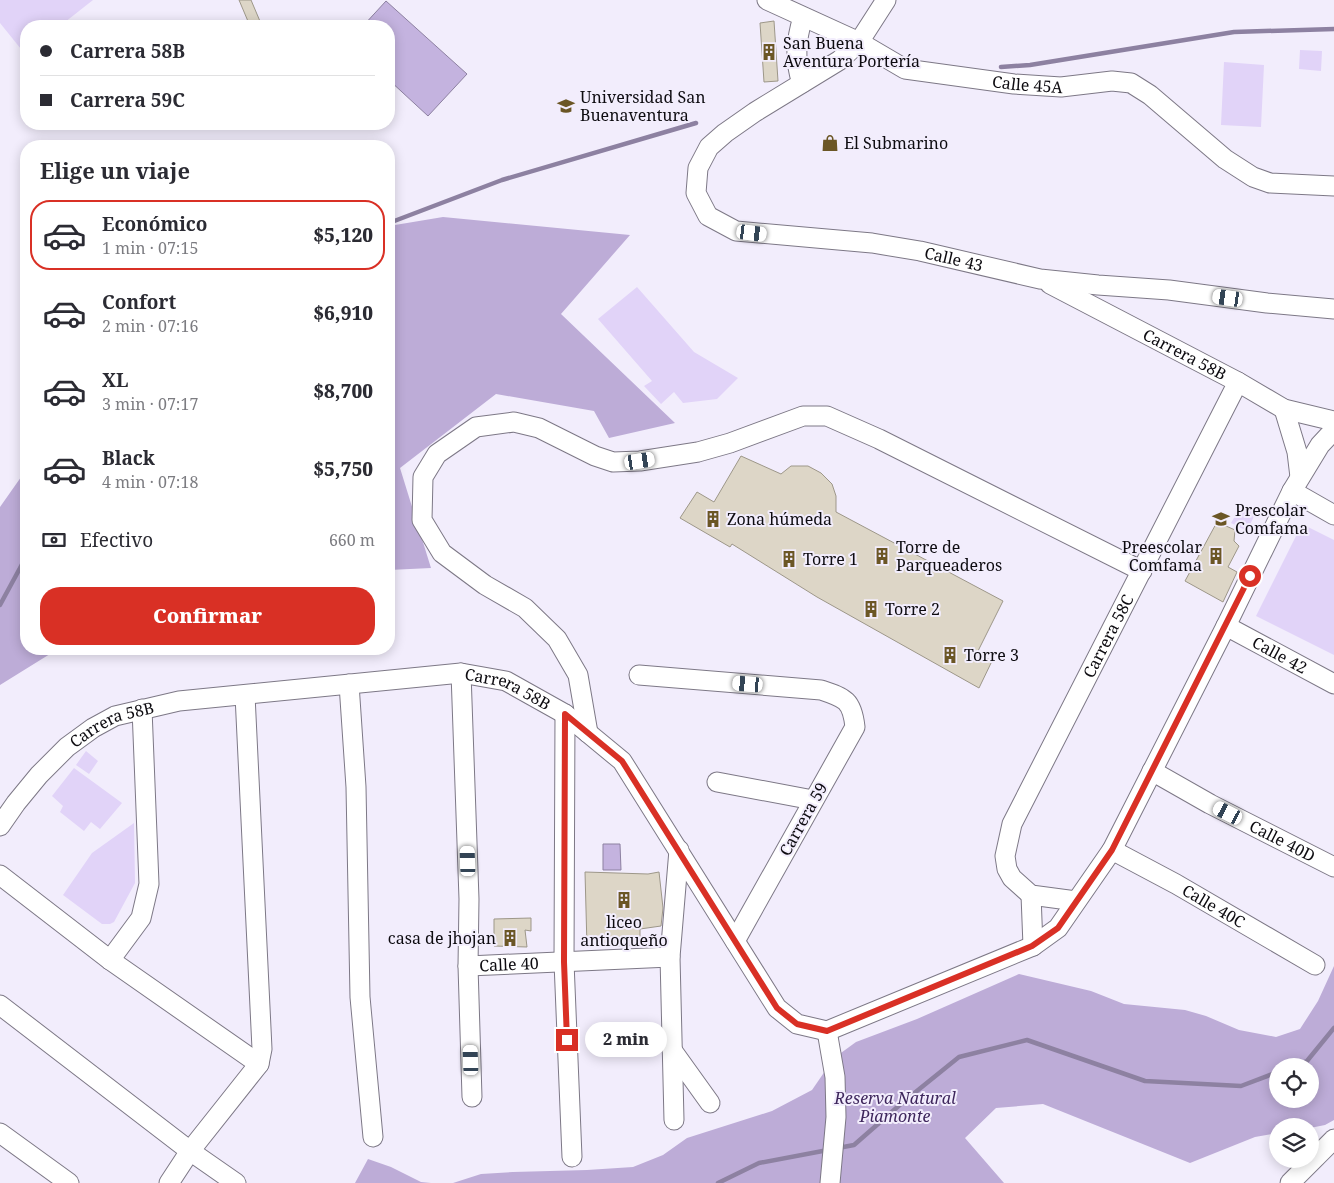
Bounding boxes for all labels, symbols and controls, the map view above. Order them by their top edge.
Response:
place label: San Buena Aventura Portería [783,32,920,72]
text: Carrera 58B [70,38,185,64]
building icon: San Buena Aventura Portería [759,42,779,62]
street label: Calle 45A [991,70,1064,98]
place label: Universidad San Buenaventura [580,86,705,126]
text: Carrera 59C [70,87,185,113]
school or university icon: Universidad San Buenaventura [556,96,576,116]
place label: El Submarino [844,132,948,154]
shop icon: El Submarino [820,133,840,153]
text: Elige un viaje [40,155,190,185]
text: Económico [102,211,208,237]
icon: car [42,213,87,258]
text: $5,120 [313,222,373,248]
car [736,224,767,242]
text: 1 min · 07:15 [102,237,198,259]
street label: Calle 43 [922,241,985,276]
car [1212,288,1243,308]
text: Confort [102,289,176,315]
icon: car [42,291,87,336]
text: $6,910 [313,300,373,326]
text: 2 min · 07:16 [102,315,198,337]
street label: Carrera 58B [1139,323,1230,385]
text: XL [102,367,128,393]
icon: car [42,369,87,414]
text: $8,700 [313,378,373,404]
text: 3 min · 07:17 [102,393,198,415]
text: Black [102,445,155,471]
icon: car [42,447,87,492]
car [624,451,655,471]
text: $5,750 [313,456,373,482]
text: 4 min · 07:18 [102,471,198,493]
place label: Prescolar Comfama [1235,499,1308,539]
place label: Zona húmeda [727,508,832,530]
building icon: Zona húmeda [703,509,723,529]
school or university icon: Prescolar Comfama [1211,509,1231,529]
icon: cash [40,526,68,554]
text: Efectivo [80,527,153,553]
text: 660 m [329,529,375,551]
place label: Torre de Parqueaderos [896,536,1002,576]
place label: Preescolar Comfama [1122,536,1202,576]
building icon: Torre de Parqueaderos [872,546,892,566]
building icon: Preescolar Comfama [1206,546,1226,566]
place label: Torre 1 [803,548,858,570]
building icon: Torre 1 [779,549,799,569]
route start [1239,565,1261,587]
button: Confirmar [40,587,375,645]
street label: Carrera 58C [1078,591,1139,682]
place label: Torre 2 [885,598,940,620]
building icon: Torre 2 [861,599,881,619]
street label: Calle 42 [1248,631,1311,679]
place label: Torre 3 [964,644,1019,666]
building icon: Torre 3 [940,645,960,665]
street label: Carrera 58B [463,663,555,715]
car [732,675,763,693]
street label: Carrera 58B [65,696,156,753]
street label: Carrera 59 [774,778,832,860]
car [1211,800,1244,826]
street label: Calle 40D [1246,815,1319,867]
car [459,846,476,876]
street label: Calle 40C [1178,879,1249,933]
building icon: liceo antioqueño [614,890,634,910]
place label: liceo antioqueño [580,911,668,951]
place label: casa de jhojan [388,927,496,949]
building icon: casa de jhojan [500,928,520,948]
street label: Calle 40 [479,952,539,976]
callout: 2 min [584,1022,667,1058]
text: 2 min [603,1028,649,1050]
route end [556,1029,578,1051]
car [462,1045,479,1075]
map controls [1269,1058,1319,1168]
button: locate [1269,1058,1319,1108]
park label: Reserva Natural Piamonte [833,1087,956,1127]
button: layers [1269,1118,1319,1168]

